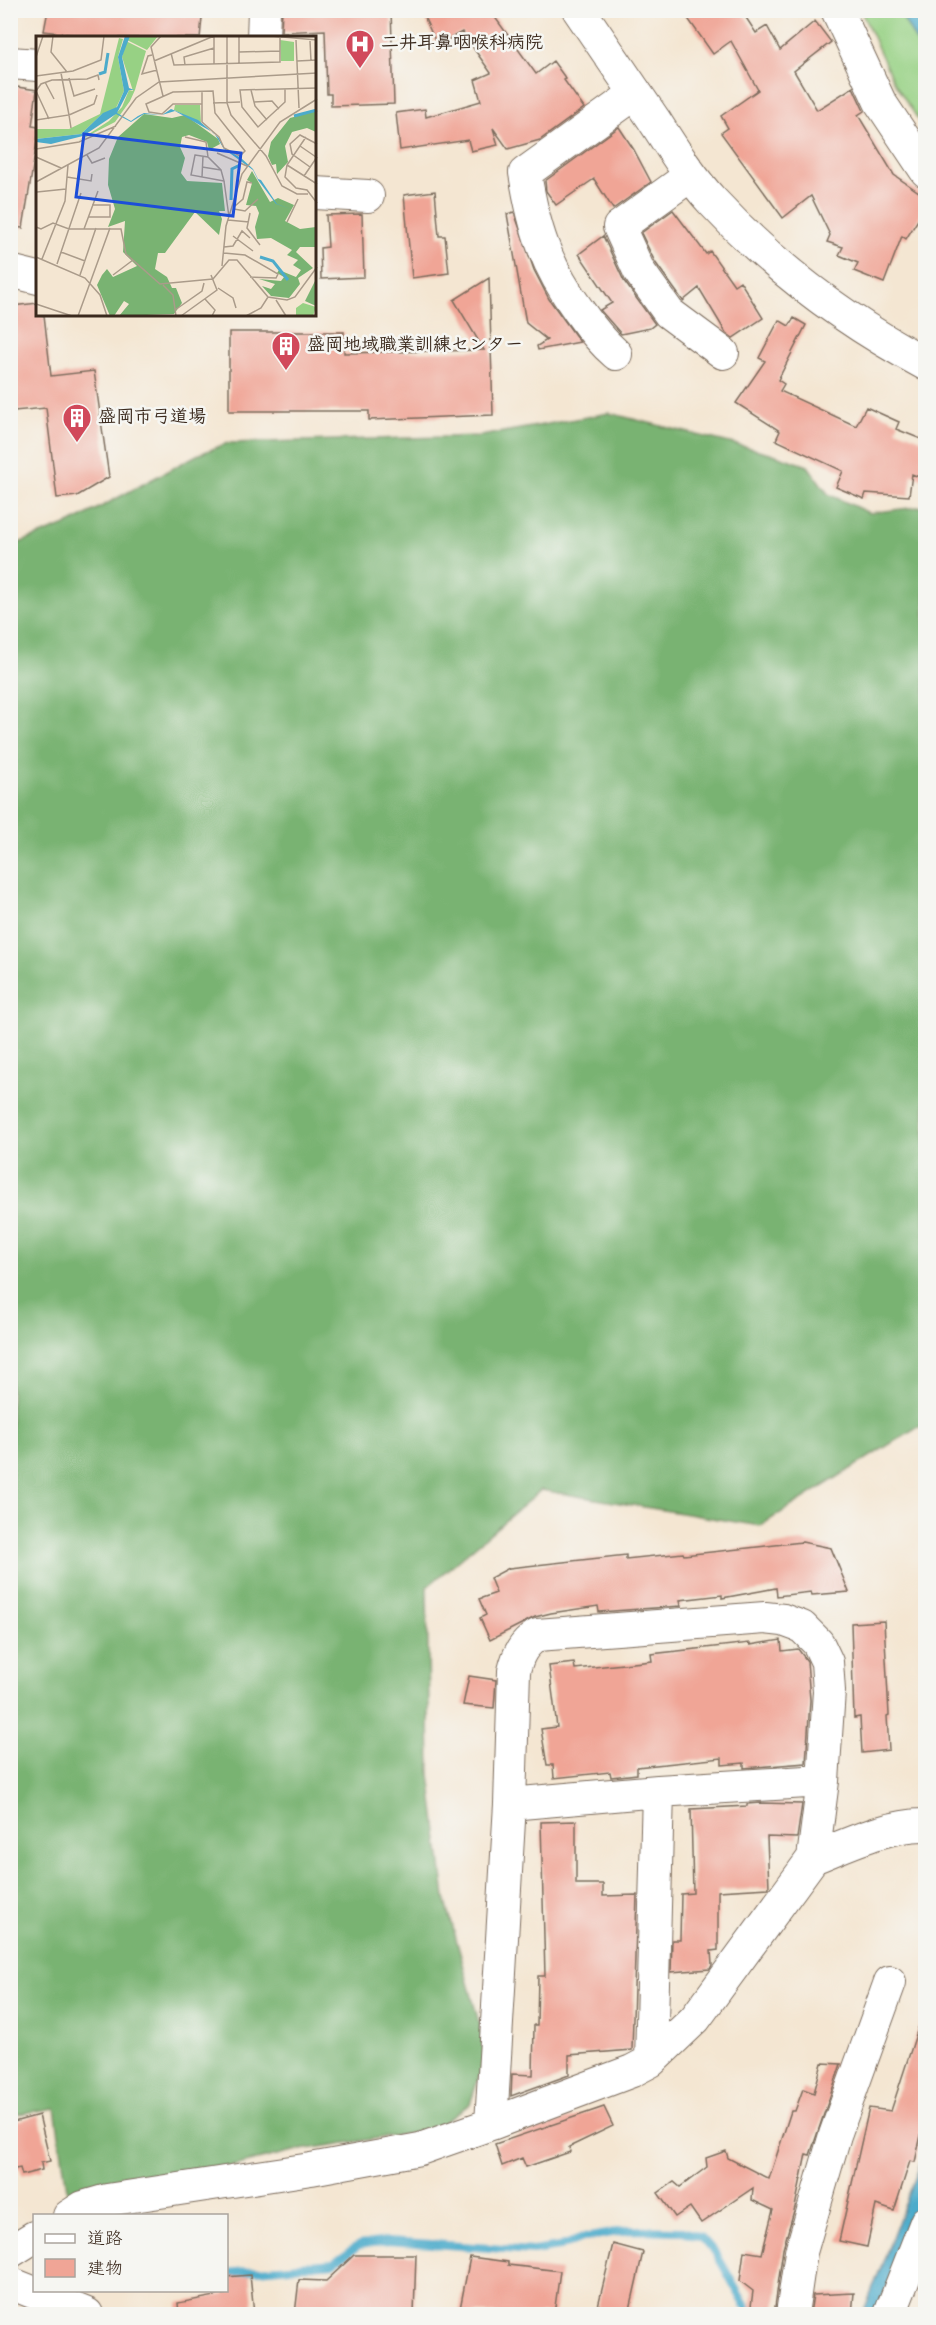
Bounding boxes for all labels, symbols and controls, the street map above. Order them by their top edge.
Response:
hospital icon: 二井耳鼻咽喉科病院 [344,28,376,70]
place label: 二井耳鼻咽喉科病院 [381,33,543,55]
inset map [36,36,316,316]
building icon: 盛岡地域職業訓練センター [270,330,302,372]
place label: 盛岡地域職業訓練センター [307,335,523,357]
building icon: 盛岡市弓道場 [61,402,93,444]
place label: 盛岡市弓道場 [98,407,206,429]
legend [33,2214,228,2292]
text: 道路 [87,2229,123,2251]
text: 建物 [87,2259,123,2281]

